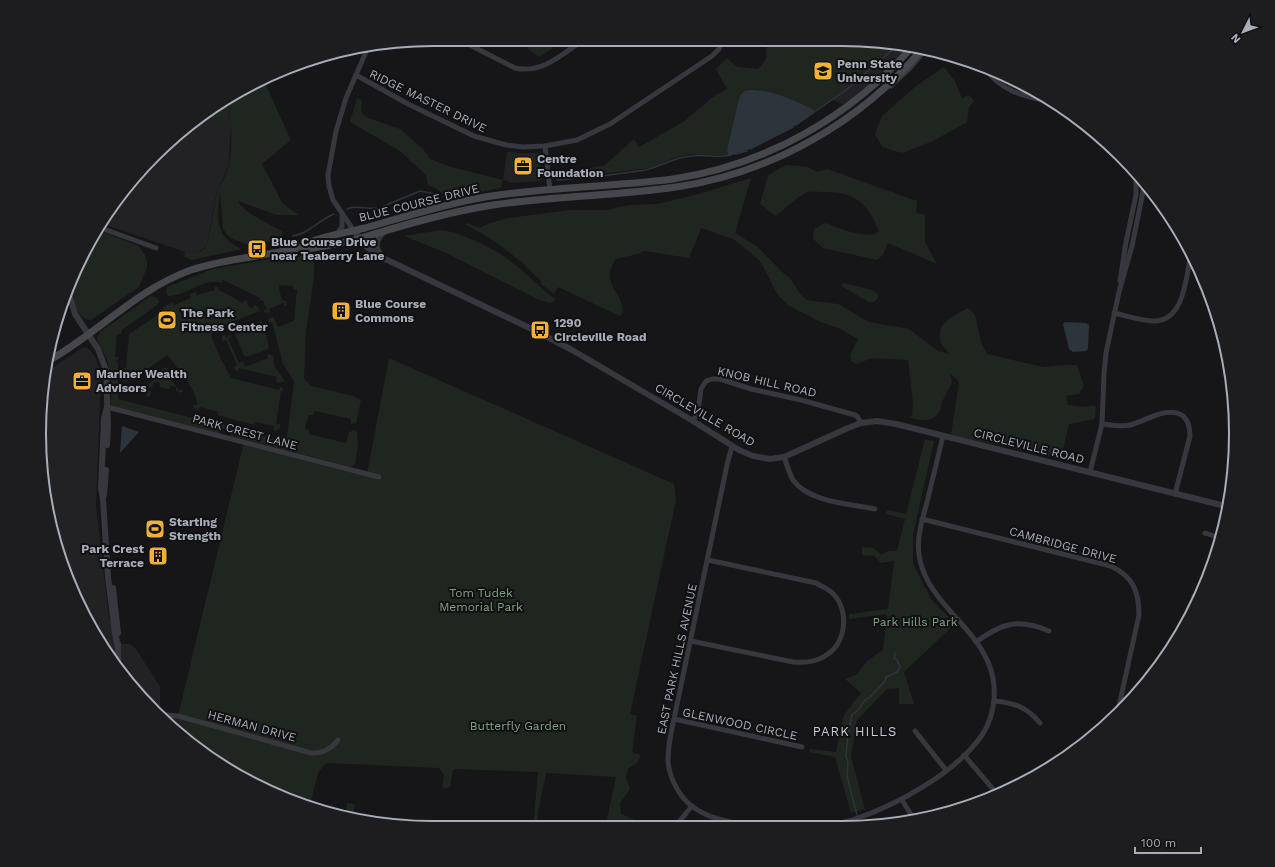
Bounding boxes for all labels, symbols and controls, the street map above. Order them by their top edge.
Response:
north arrow [1223,12,1263,52]
text: N [1228,31,1243,46]
place label: Penn State University [837,57,902,85]
school or university icon: Penn State University [812,60,834,82]
street label: RIDGE MASTER DRIVE [367,67,489,136]
place label: Centre Foundation [537,152,603,180]
office icon: Centre Foundation [512,155,534,177]
street label: BLUE COURSE DRIVE [357,181,481,225]
place label: Blue Course Drive near Teaberry Lane [271,235,385,263]
bus stop icon: Blue Course Drive near Teaberry Lane [246,238,268,260]
place label: Blue Course Commons [355,297,426,325]
building icon: Blue Course Commons [330,300,352,322]
place label: The Park Fitness Center [181,306,268,334]
sports icon: The Park Fitness Center [156,309,178,331]
place label: 1290 Circleville Road [554,316,646,344]
bus stop icon: 1290 Circleville Road [529,319,551,341]
street label: KNOB HILL ROAD [716,364,818,400]
place label: Mariner Wealth Advisors [96,367,187,395]
office icon: Mariner Wealth Advisors [71,370,93,392]
street label: CIRCLEVILLE ROAD [652,381,758,449]
street label: PARK CREST LANE [191,411,299,453]
street label: CIRCLEVILLE ROAD [972,425,1086,467]
place label: Starting Strength [169,515,221,543]
sports icon: Starting Strength [144,518,166,540]
street label: CAMBRIDGE DRIVE [1008,524,1118,566]
place label: Park Crest Terrace [81,542,145,570]
building icon: Park Crest Terrace [147,545,169,567]
street label: EAST PARK HILLS AVENUE [654,582,700,736]
park label: Tom Tudek Memorial Park [439,586,523,614]
park label: Park Hills Park [872,615,958,629]
street label: GLENWOOD CIRCLE [681,705,799,743]
street label: HERMAN DRIVE [206,707,298,745]
park label: Butterfly Garden [470,719,566,733]
district label: PARK HILLS [813,724,897,739]
scale bar [1135,829,1201,855]
text: 100 m [1141,836,1176,850]

